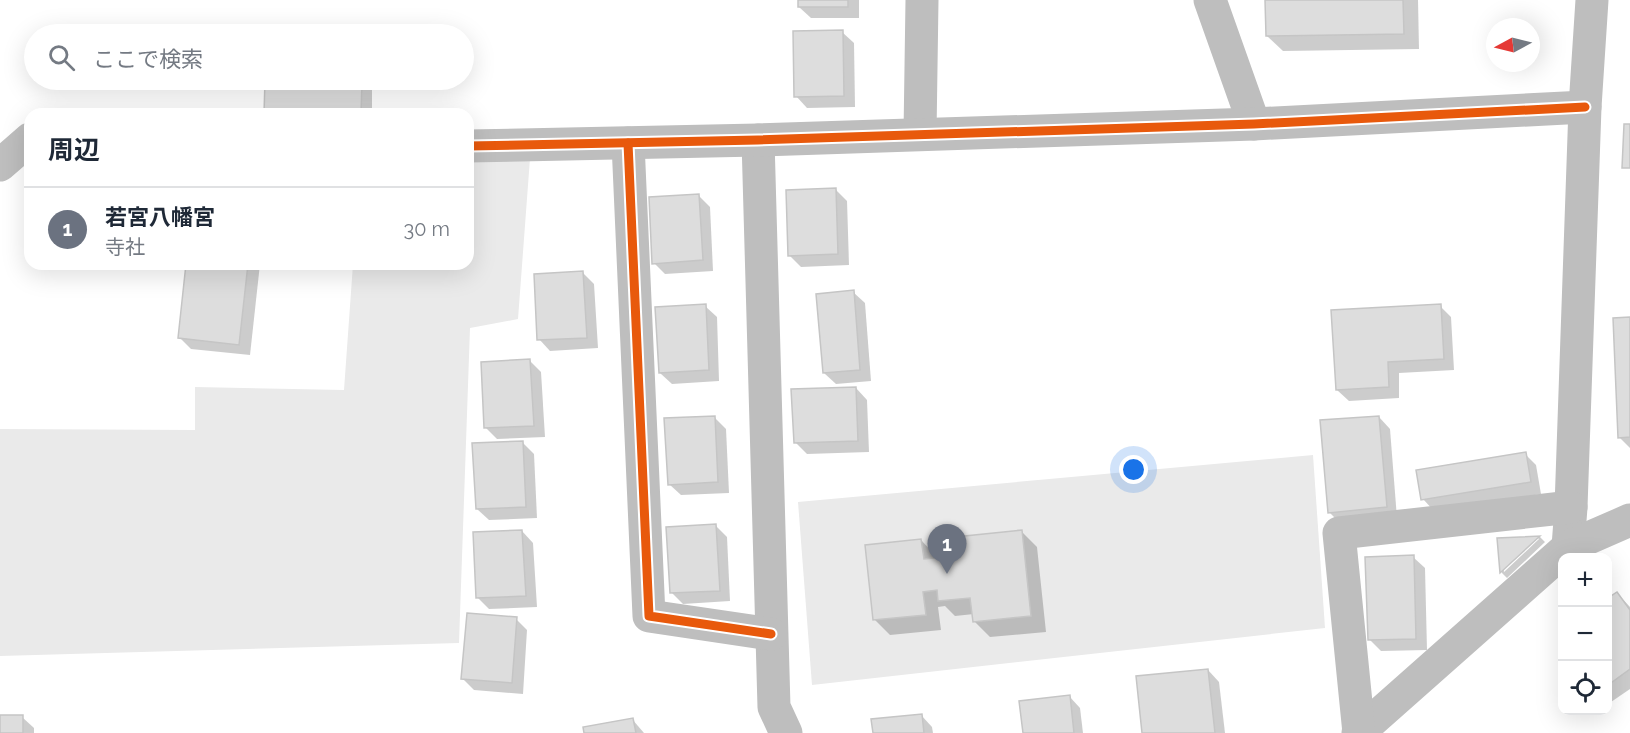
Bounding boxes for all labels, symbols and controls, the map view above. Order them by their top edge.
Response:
north arrow [1486,18,1540,72]
search box [24,24,474,90]
icon: search [45,41,78,74]
text: ここで検索 [93,46,203,72]
text: 周辺 [48,135,100,165]
text: 若宮八幡宮 [105,204,215,230]
text: 1 [63,217,72,241]
text: 30 m [404,217,450,241]
text: 寺社 [105,235,145,259]
your location [1119,455,1148,484]
pin: 1 [928,524,966,574]
map controls [1558,553,1612,715]
button: + [1558,553,1612,607]
button: − [1558,607,1612,661]
button: locate [1558,661,1612,715]

